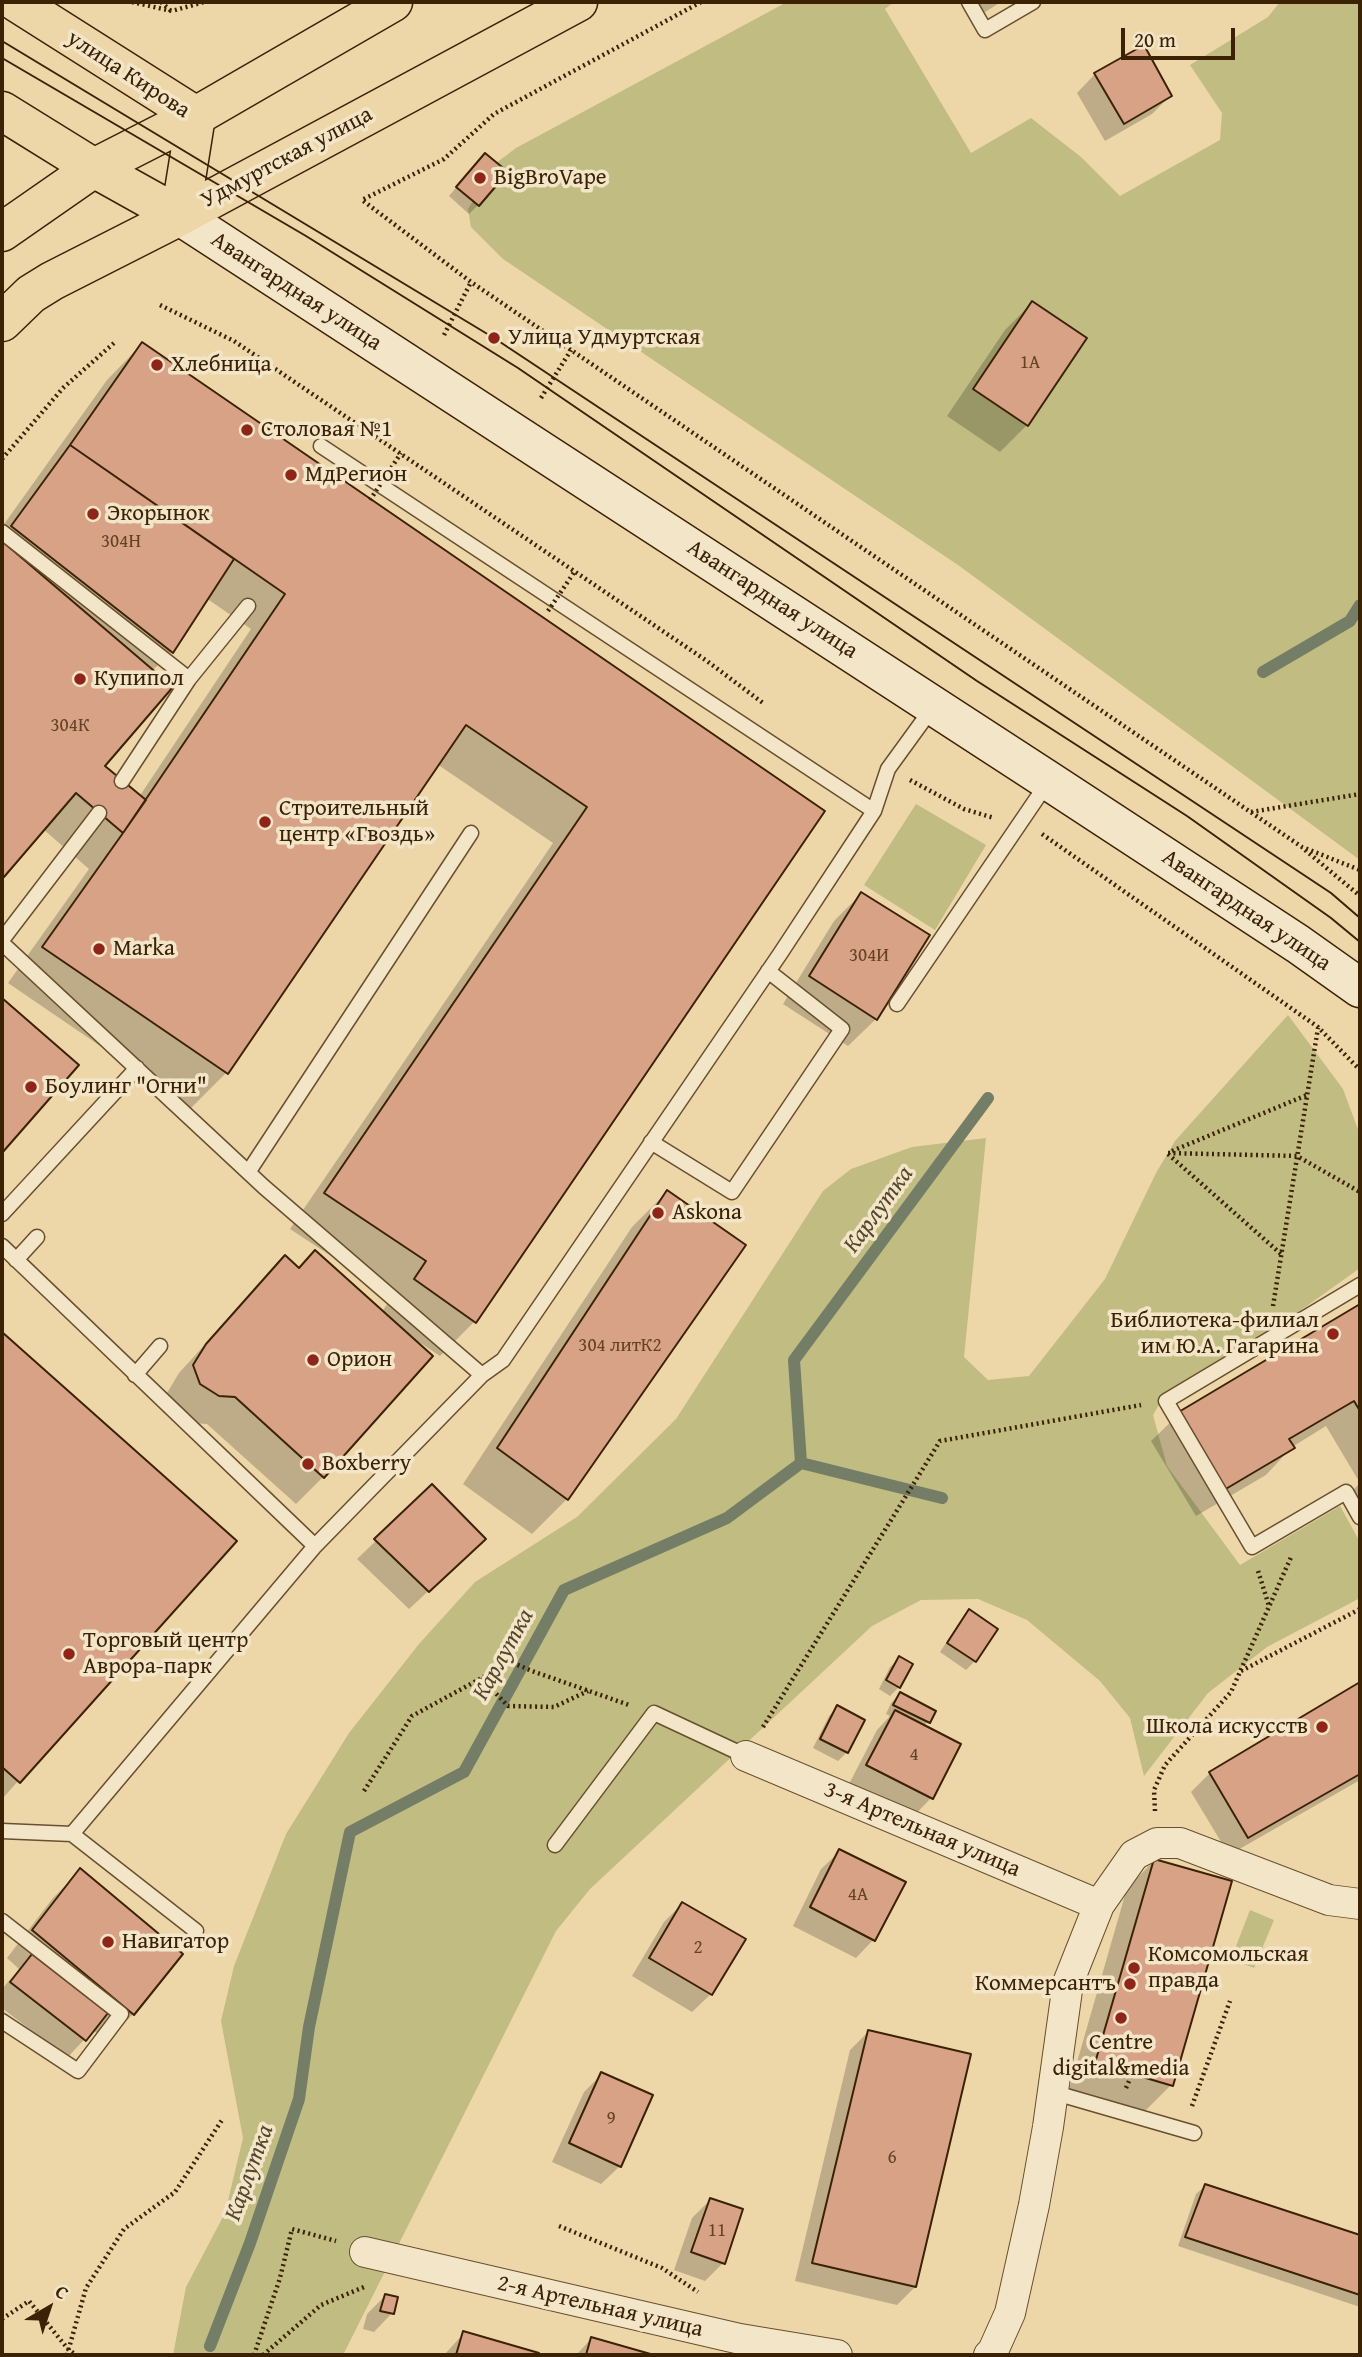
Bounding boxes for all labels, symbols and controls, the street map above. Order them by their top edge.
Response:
scale bar [1124,14,1238,58]
text: 20 m [1134,24,1176,55]
street label: улица Кирова [61,25,195,125]
street label: Удмуртская улица [197,101,377,215]
place label: BigBroVape [494,164,607,192]
marker: BigBroVape [472,170,488,186]
street label: Авангардная улица [205,226,387,358]
place label: Улица Удмуртская [508,324,700,352]
marker: Улица Удмуртская [486,330,502,346]
place label: Хлебница [171,351,272,379]
house number: 1А [1020,352,1040,374]
marker: Хлебница [149,357,165,373]
place label: Столовая №1 [261,416,392,444]
marker: Столовая №1 [239,422,255,438]
place label: МдРегион [305,461,407,489]
marker: МдРегион [283,467,299,483]
place label: Экорынок [107,500,210,528]
marker: Экорынок [85,506,101,522]
house number: 304Н [101,531,141,553]
street label: Авангардная улица [681,534,863,666]
place label: Купипол [94,665,184,693]
marker: Купипол [72,671,88,687]
house number: 304К [50,715,90,737]
place label: Строительный центр «Гвоздь» [279,795,435,849]
marker: Строительный центр «Гвоздь» [257,814,273,830]
street label: Авангардная улица [1156,844,1336,978]
place label: Marka [113,935,175,963]
marker: Marka [91,941,107,957]
house number: 304И [849,945,889,967]
place label: Боулинг "Огни" [45,1073,207,1101]
marker: Боулинг "Огни" [23,1079,39,1095]
water label: Карлутка [838,1161,920,1259]
place label: Askona [672,1199,742,1227]
marker: Askona [650,1205,666,1221]
place label: Библиотека-филиал им Ю.А. Гагарина [1111,1307,1319,1361]
marker: Библиотека-филиал им Ю.А. Гагарина [1325,1326,1341,1342]
house number: 304 литК2 [578,1335,662,1357]
place label: Орион [327,1346,392,1374]
marker: Орион [305,1352,321,1368]
place label: Boxberry [322,1450,411,1478]
marker: Boxberry [300,1456,316,1472]
water label: Карлутка [467,1604,541,1706]
place label: Торговый центр Аврора-парк [83,1627,248,1681]
marker: Торговый центр Аврора-парк [61,1646,77,1662]
place label: Школа искусств [1146,1713,1308,1741]
marker: Школа искусств [1314,1719,1330,1735]
house number: 4 [909,1744,919,1766]
street label: 3-я Артельная улица [820,1776,1024,1884]
house number: 4А [848,1884,868,1906]
place label: Навигатор [122,1928,229,1956]
marker: Навигатор [100,1934,116,1950]
house number: 2 [693,1937,703,1959]
place label: Комсомольская правда [1148,1941,1309,1995]
marker: Комсомольская правда [1126,1960,1142,1976]
place label: Коммерсантъ [975,1970,1116,1998]
marker: Коммерсантъ [1122,1976,1138,1992]
marker: Centre digital&media [1113,2010,1129,2026]
place label: Centre digital&media [1053,2029,1189,2083]
house number: 9 [606,2108,616,2130]
water label: Карлутка [219,2121,281,2225]
house number: 6 [887,2147,897,2169]
house number: 11 [708,2220,726,2242]
street label: 2-я Артельная улица [494,2270,706,2344]
north arrow [14,2273,84,2343]
text: С [49,2277,75,2306]

